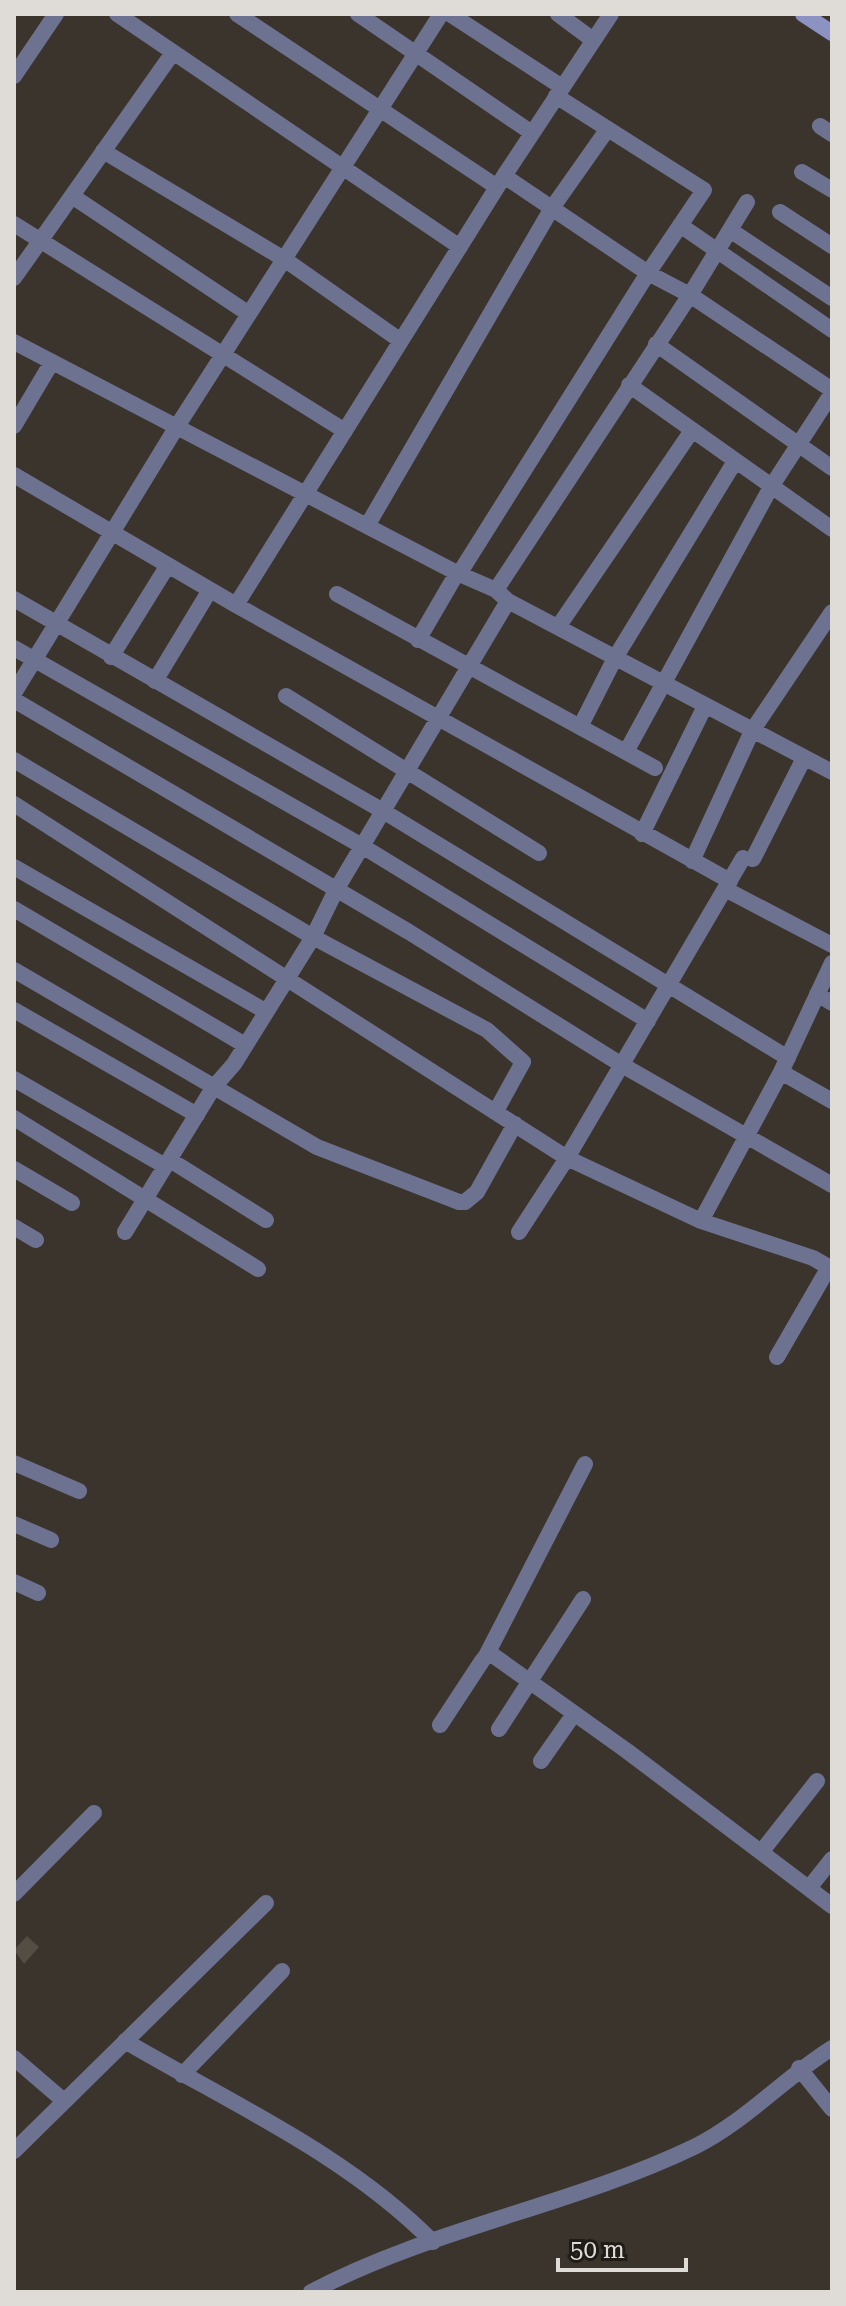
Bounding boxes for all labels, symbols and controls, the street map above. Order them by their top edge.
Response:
scale bar [558,2222,686,2272]
text: 50 m [570,2236,625,2264]

